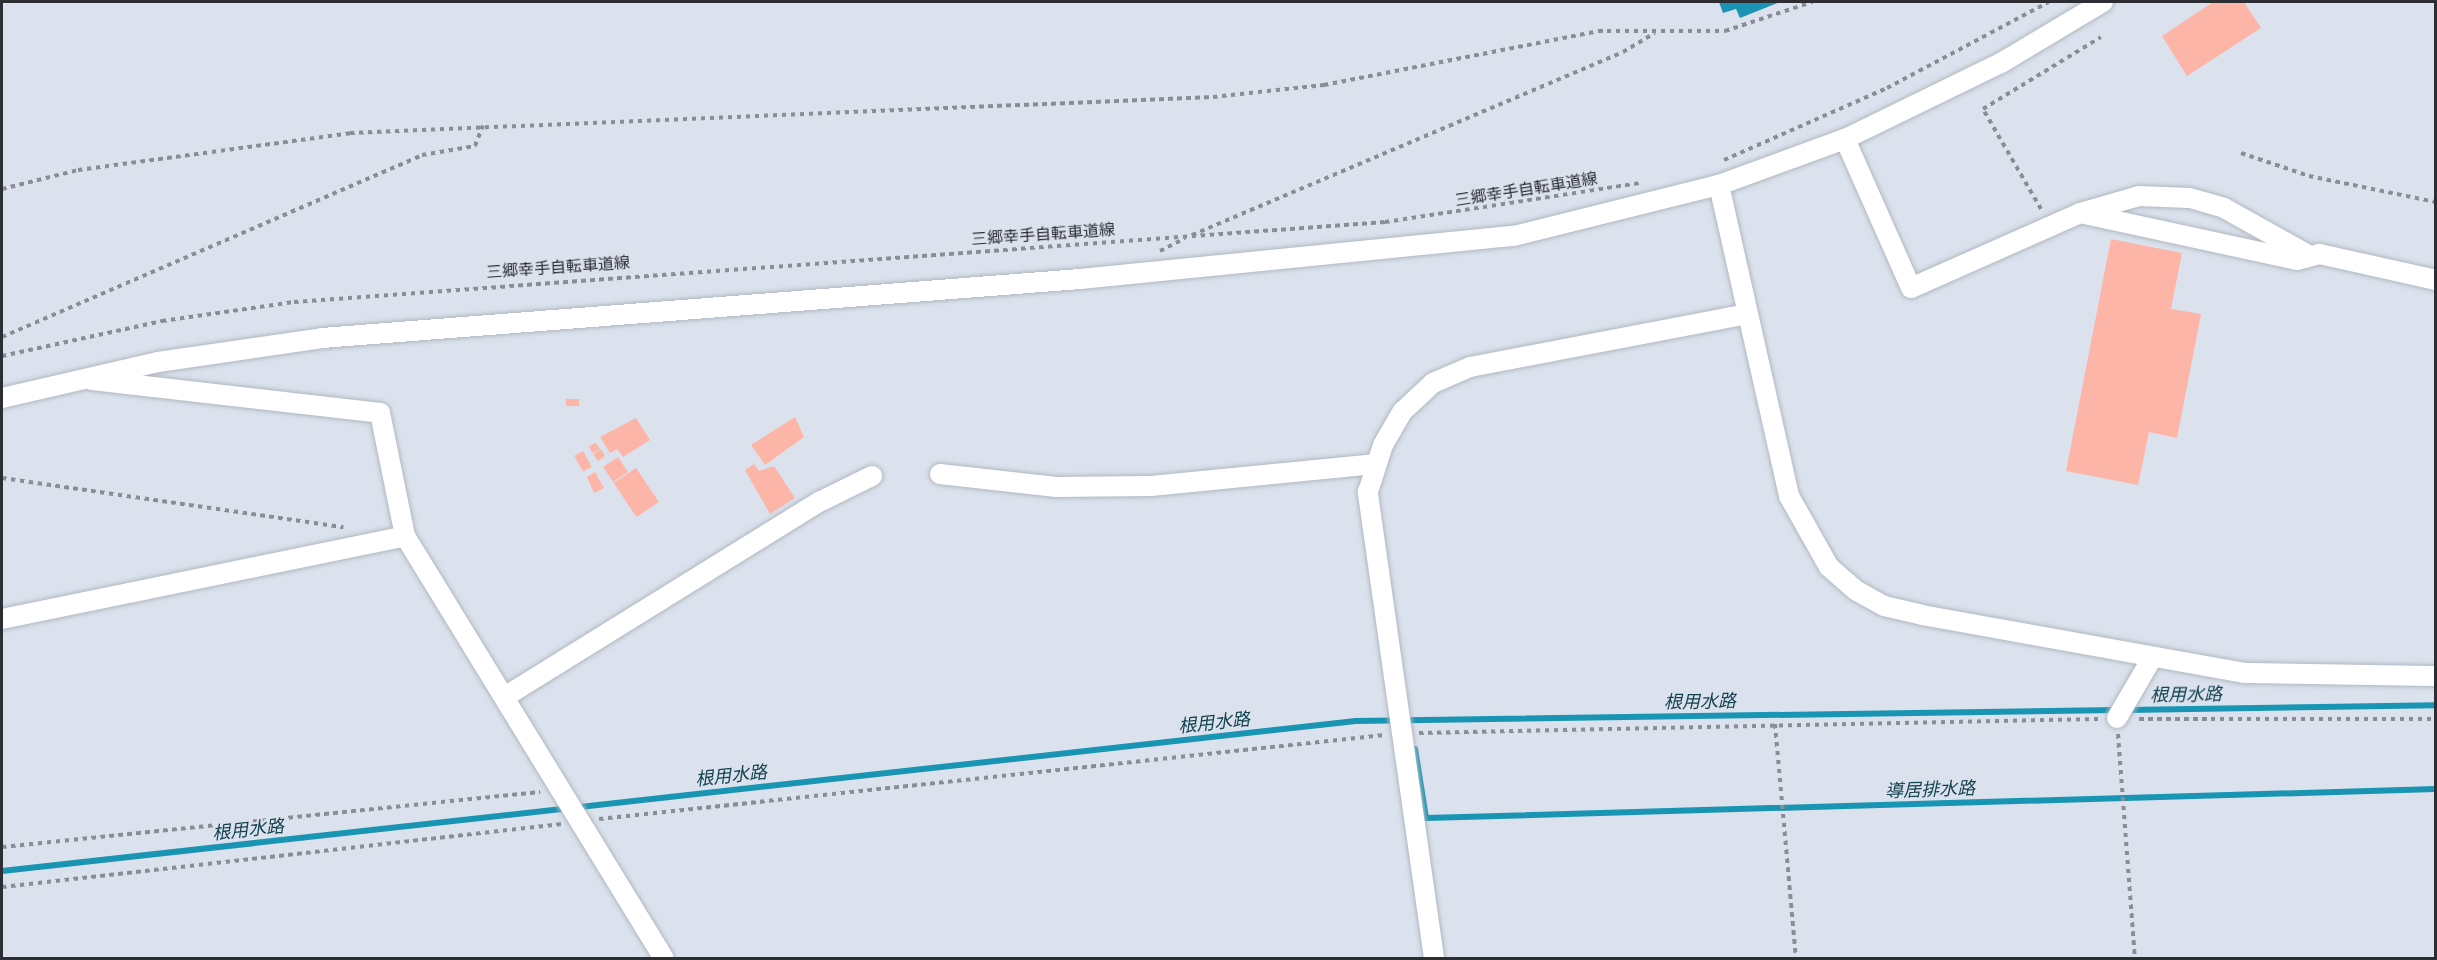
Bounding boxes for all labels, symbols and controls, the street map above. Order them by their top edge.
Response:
street label: 三郷幸手自転車道線 [1453,168,1599,210]
street label: 三郷幸手自転車道線 [971,219,1115,249]
street label: 三郷幸手自転車道線 [486,252,630,282]
water label: 根用水路 [2150,683,2222,705]
water label: 根用水路 [1664,690,1736,712]
water label: 根用水路 [1177,707,1251,737]
water label: 根用水路 [694,760,768,790]
water label: 導居排水路 [1885,777,1975,801]
water label: 根用水路 [211,814,285,844]

